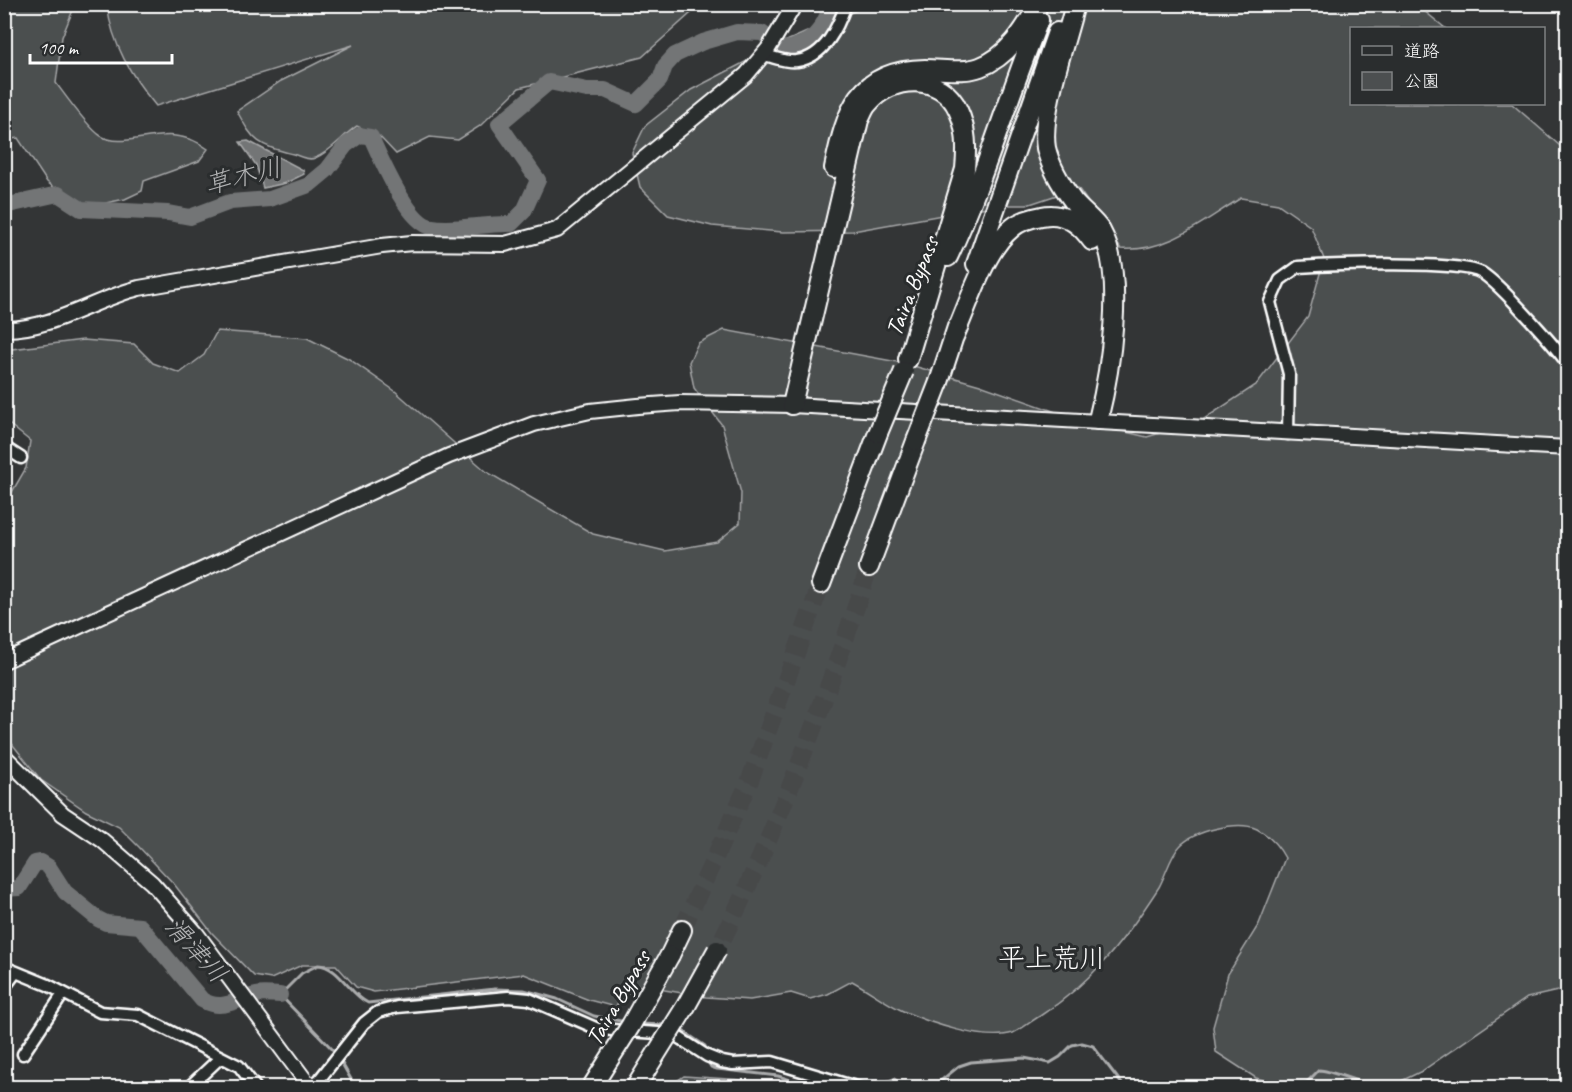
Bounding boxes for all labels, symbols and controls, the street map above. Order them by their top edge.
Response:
scale bar [30,27,172,65]
legend [1350,27,1545,105]
text: 100 m [39,37,80,59]
text: 道路 [1404,40,1440,62]
text: 公園 [1404,70,1440,92]
water label: 草木川 [201,151,285,201]
street label: Taira Bypass [879,230,946,340]
water label: 滑津川 [158,910,234,990]
district label: 平上荒川 [998,941,1106,975]
street label: Taira Bypass [579,944,658,1051]

